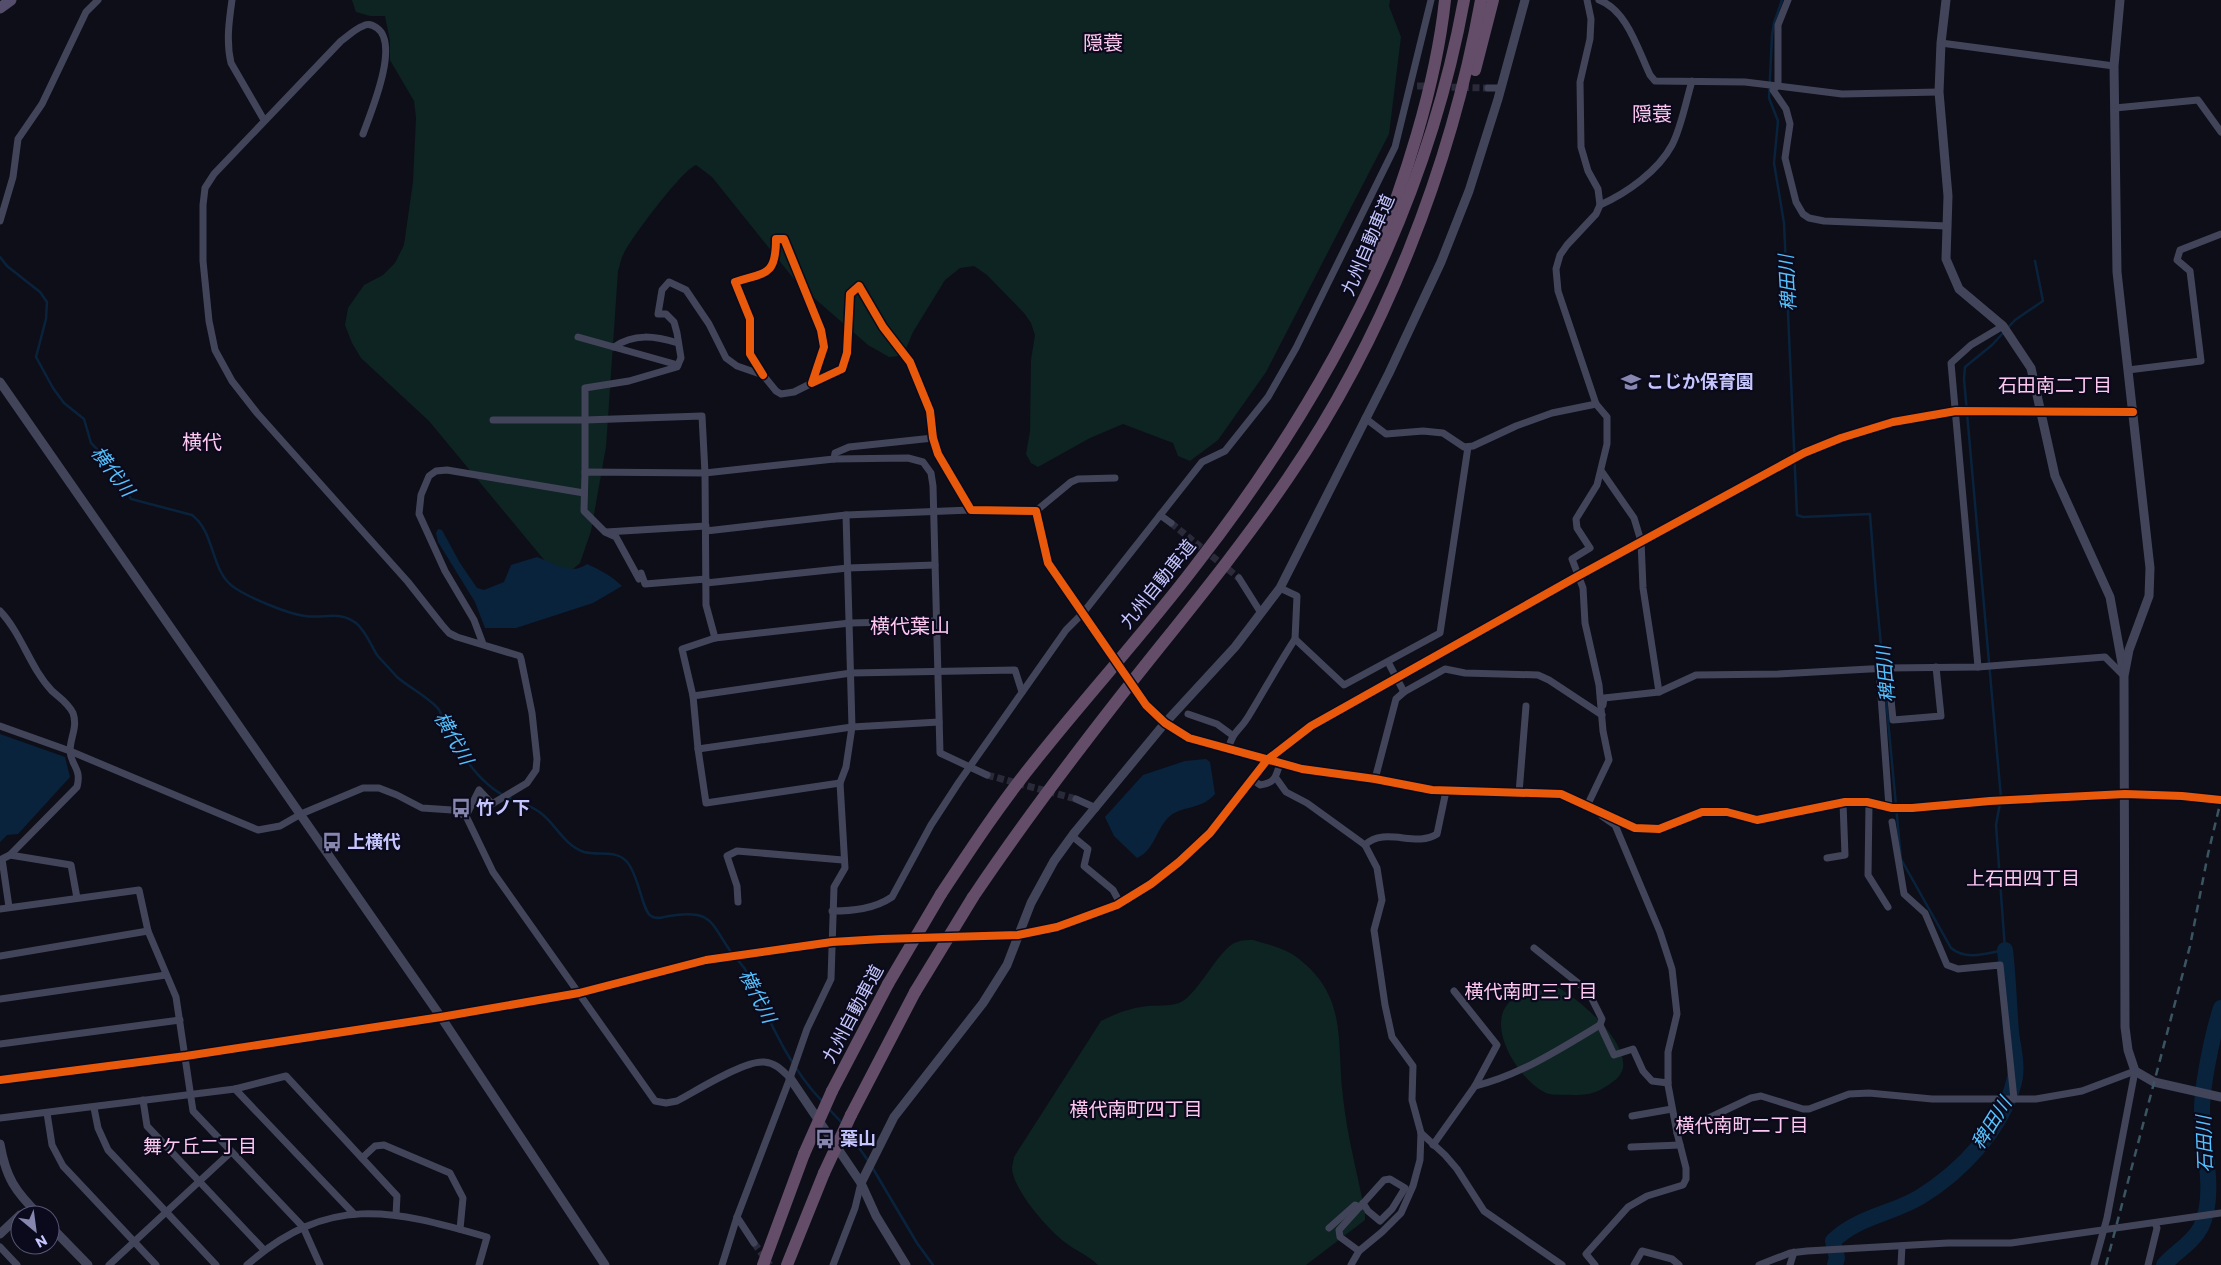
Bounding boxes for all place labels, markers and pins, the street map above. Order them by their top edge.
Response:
place label: こじか保育園 [1646,370,1754,392]
school or university icon: こじか保育園 [1620,371,1642,393]
place label: 竹ノ下 [476,796,530,818]
bus stop icon: 竹ノ下 [450,797,472,819]
place label: 上横代 [347,830,401,852]
bus stop icon: 上横代 [321,831,343,853]
place label: 葉山 [840,1127,876,1149]
bus stop icon: 葉山 [814,1128,836,1150]

